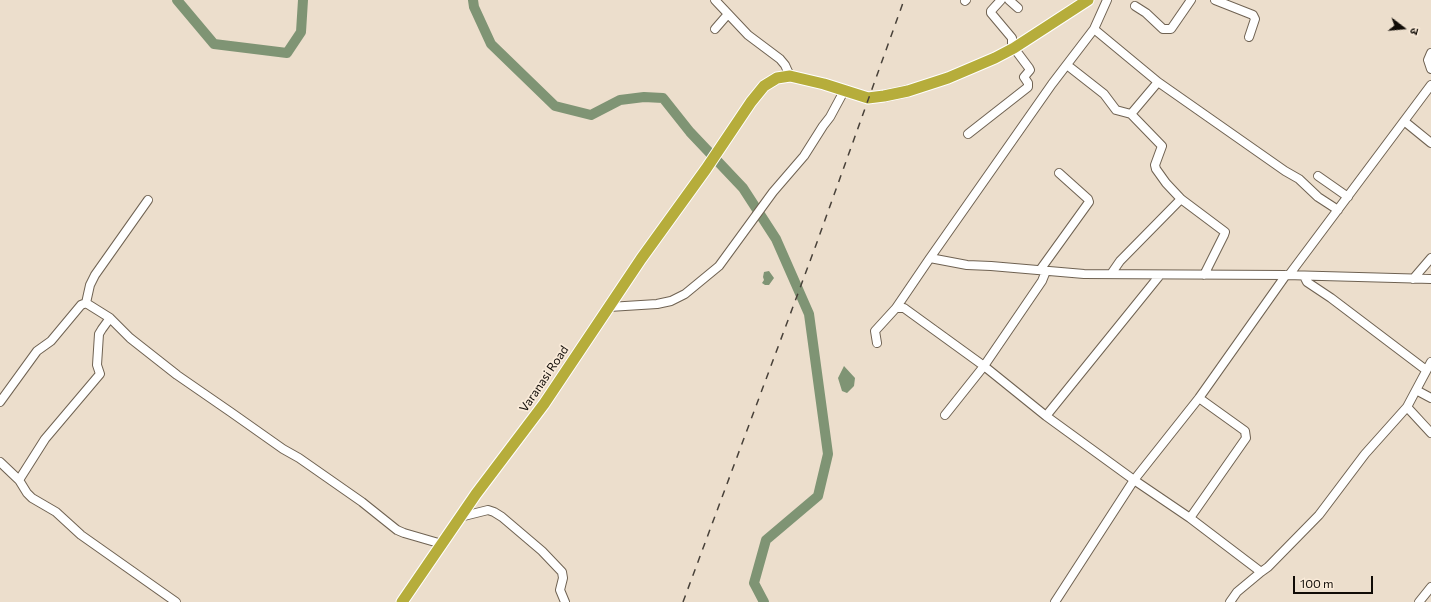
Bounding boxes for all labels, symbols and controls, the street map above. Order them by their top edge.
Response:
north arrow [1383,8,1423,48]
text: उ [1408,27,1422,36]
street label: Varanasi Road [517,343,571,415]
scale bar [1295,568,1375,594]
text: 100 m [1300,576,1334,590]

